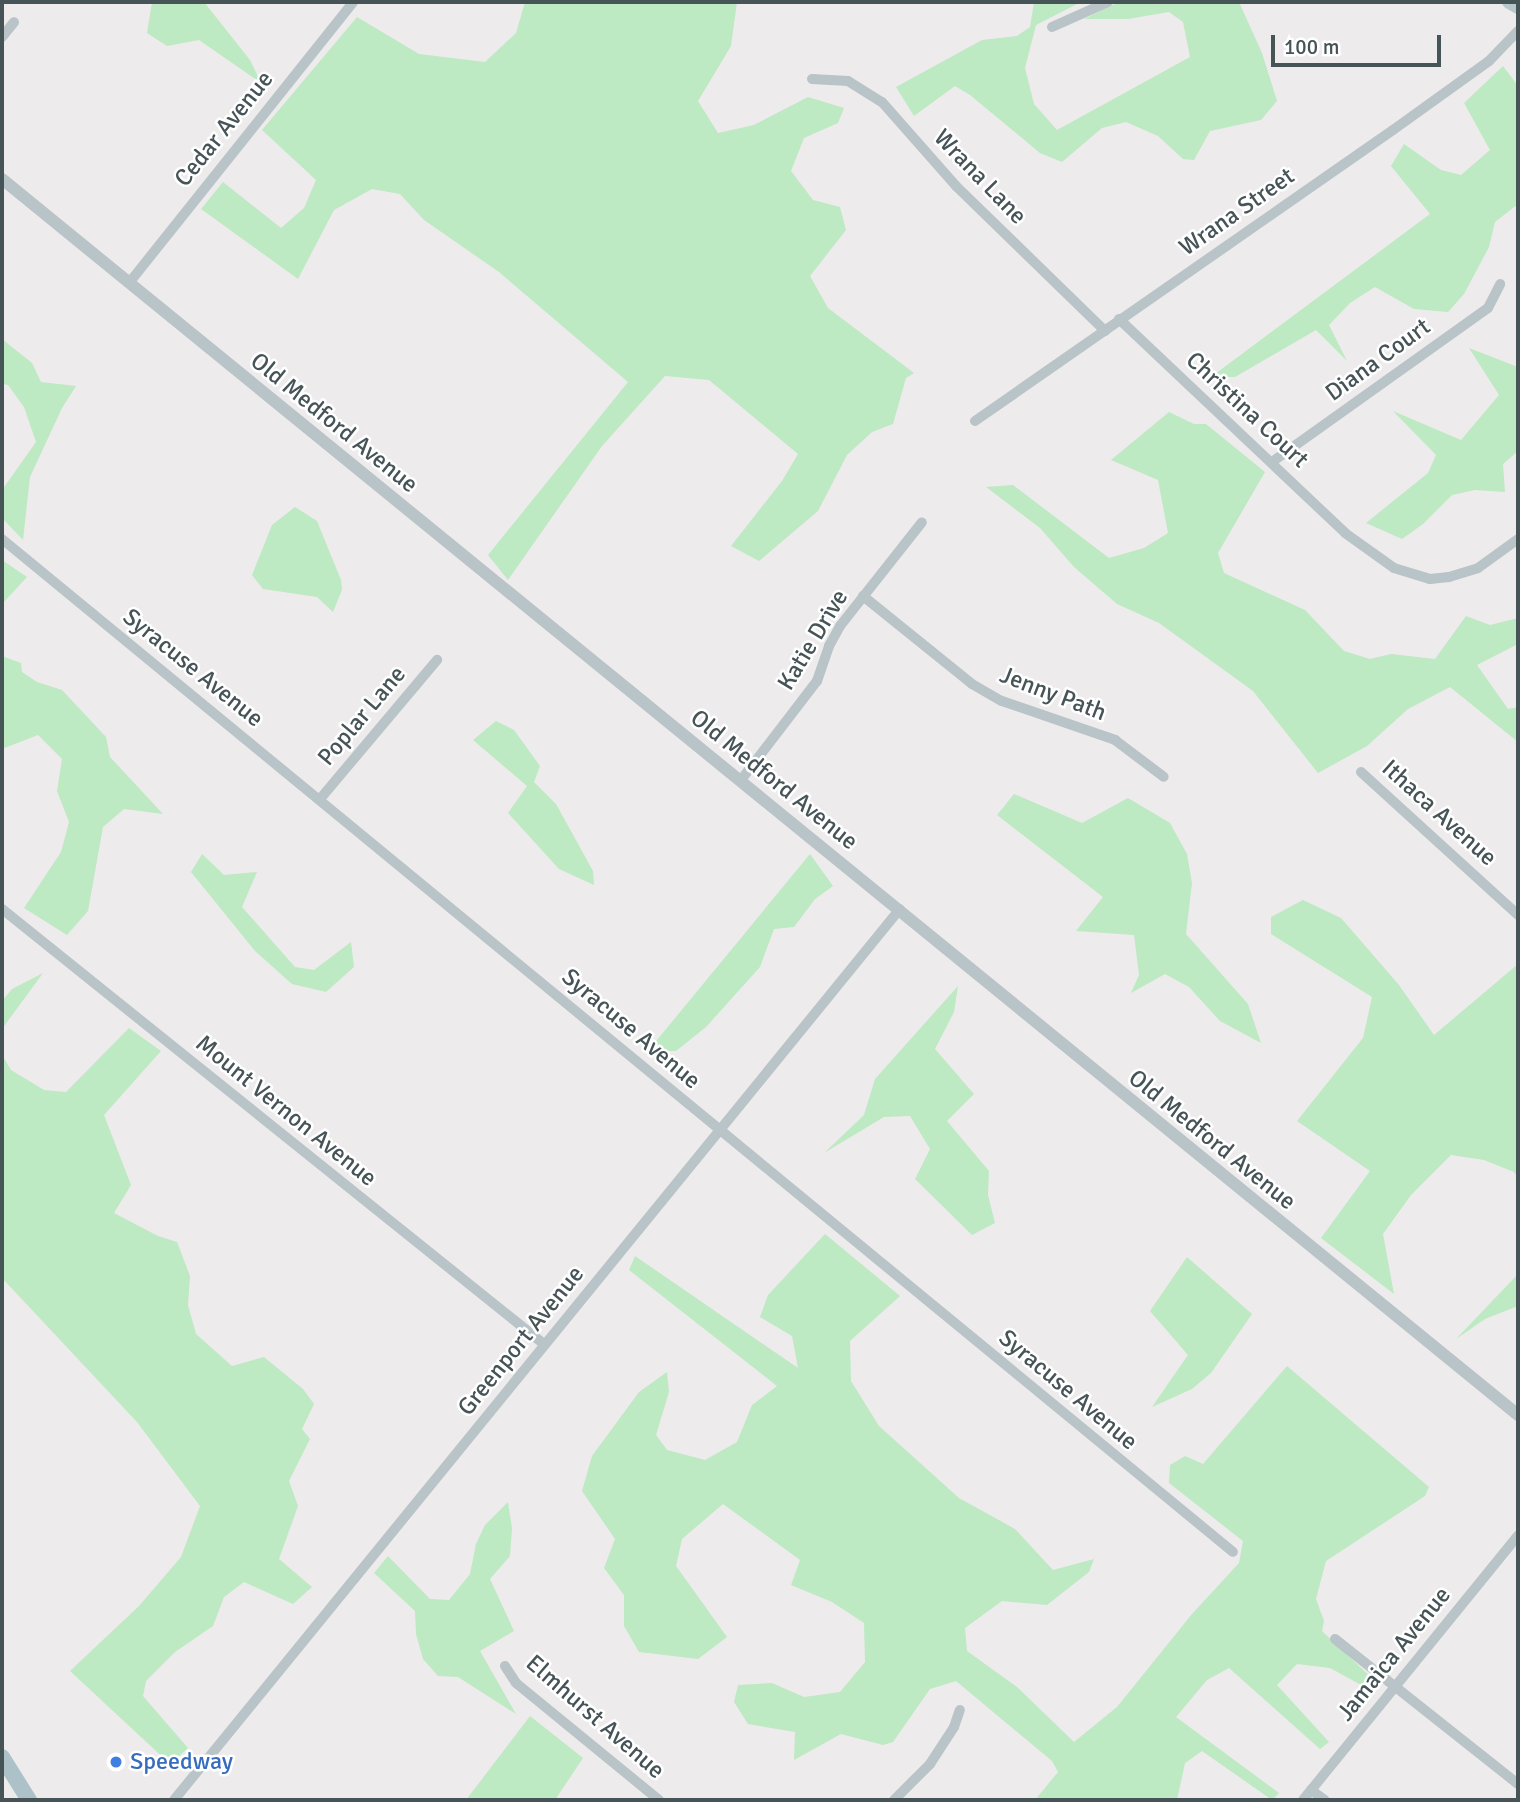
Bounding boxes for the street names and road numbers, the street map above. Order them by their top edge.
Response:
street label: Cedar Avenue [169,65,279,193]
street label: Wrana Lane [928,124,1032,230]
street label: Wrana Street [1174,162,1300,262]
street label: Diana Court [1320,312,1436,408]
street label: Christina Court [1180,346,1314,474]
street label: Old Medford Avenue [245,347,423,499]
street label: Katie Drive [772,584,854,696]
street label: Syracuse Avenue [117,603,269,733]
street label: Poplar Lane [312,660,412,772]
street label: Jenny Path [996,661,1110,727]
street label: Old Medford Avenue [685,704,863,856]
street label: Ithaca Avenue [1376,754,1502,872]
street label: Syracuse Avenue [556,963,706,1095]
street label: Mount Vernon Avenue [190,1029,382,1193]
street label: Old Medford Avenue [1123,1064,1301,1216]
street label: Greenport Avenue [452,1260,590,1422]
street label: Syracuse Avenue [993,1324,1143,1456]
street label: Jamaica Avenue [1331,1581,1457,1727]
street label: Elmhurst Avenue [520,1649,670,1785]

